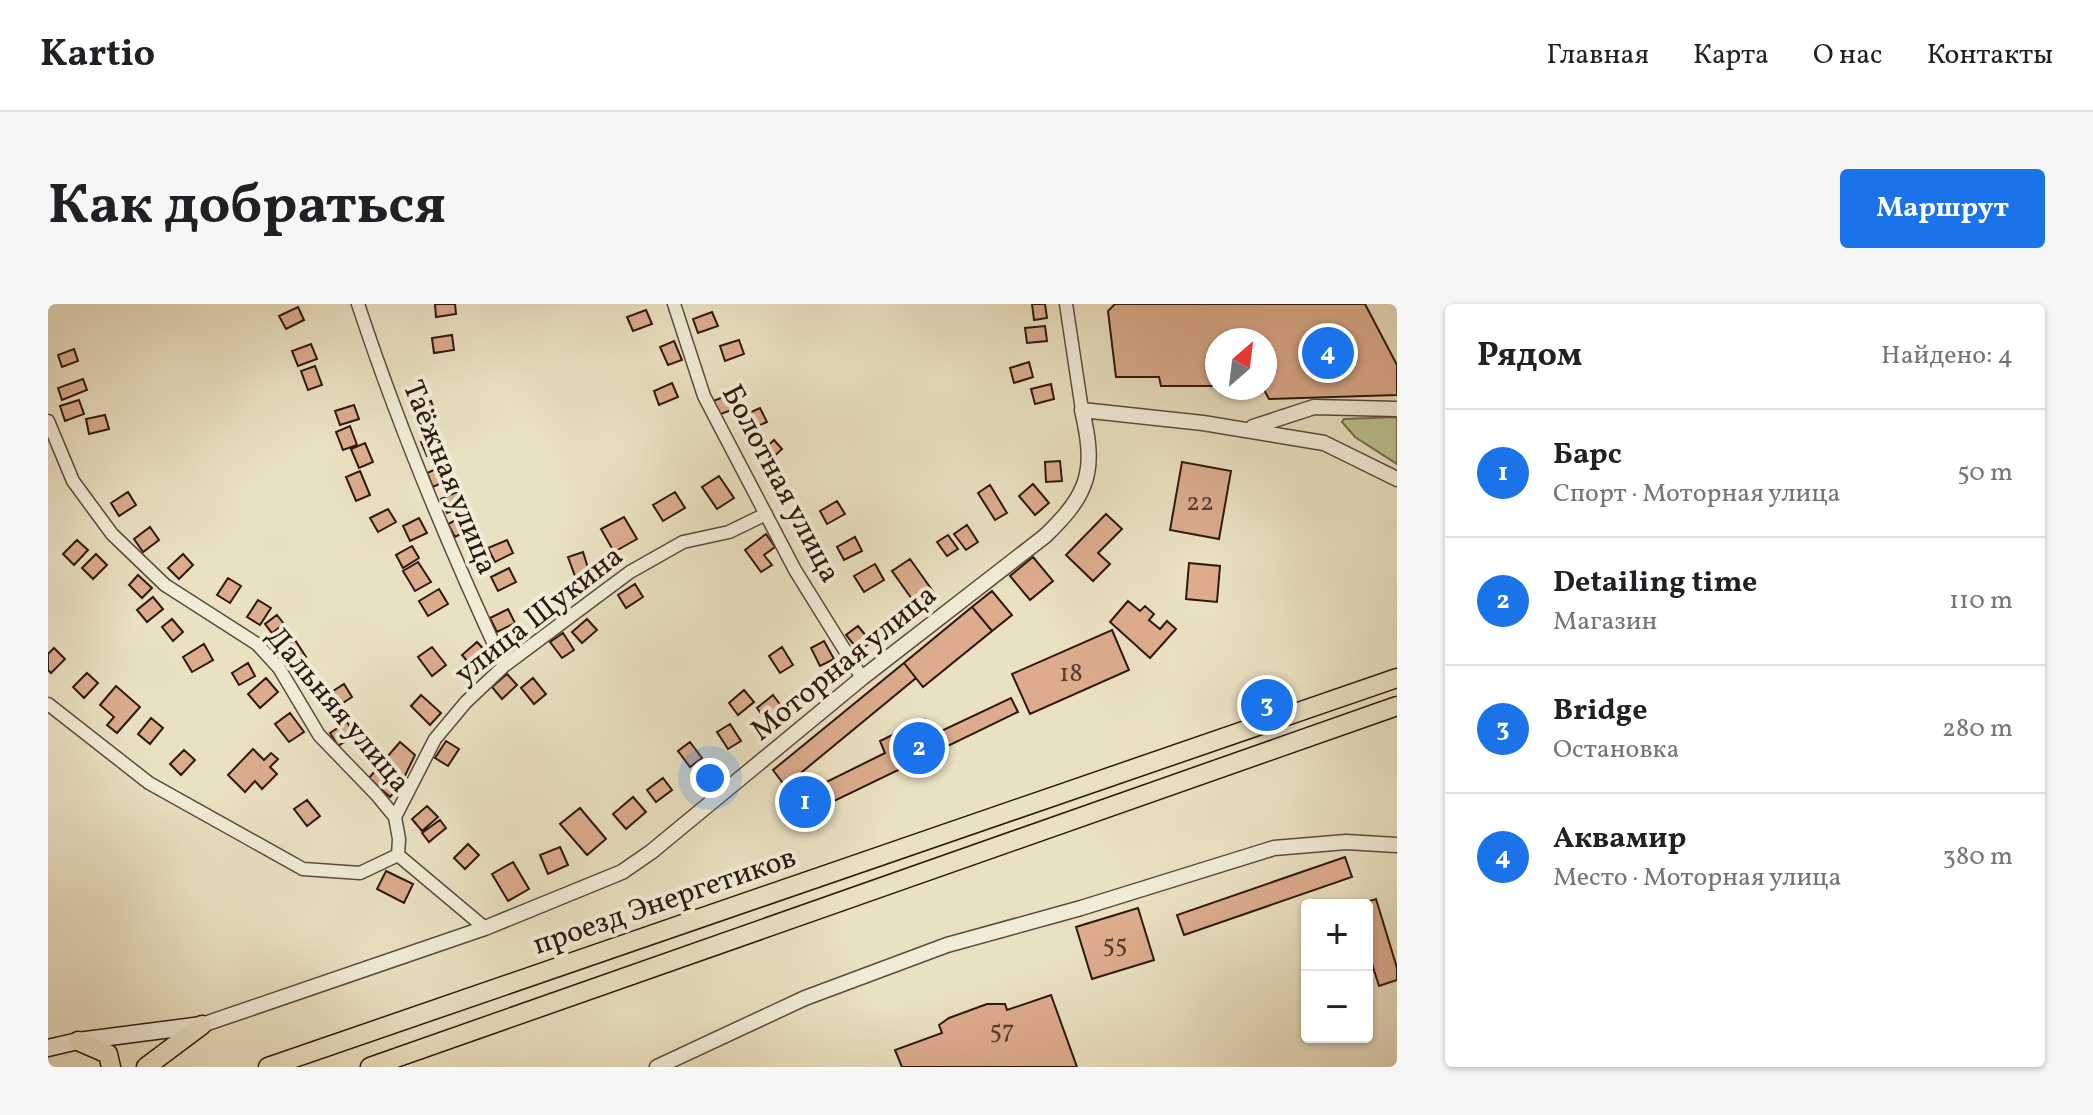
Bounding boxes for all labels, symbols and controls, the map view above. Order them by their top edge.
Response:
text: Kartio [40,29,155,82]
text: Главная [1547,36,1649,75]
text: Карта [1693,36,1769,75]
text: О нас [1813,36,1883,75]
text: Контакты [1927,36,2053,75]
text: Как добраться [48,169,446,247]
button: Маршрут [1840,169,2045,248]
pin: 4 [1302,323,1354,383]
north arrow [1205,328,1277,400]
text: Рядом [1477,333,1582,380]
text: Найдено: 4 [1881,338,2013,374]
street label: Таёжная улица [391,374,507,581]
street label: Болотная улица [710,377,850,591]
text: Барс [1553,434,1622,476]
text: 1 [1498,455,1508,491]
text: 50 m [1957,455,2013,491]
text: Спорт · Моторная улица [1553,476,1841,512]
house number: 22 [1186,485,1214,521]
street label: улица Щукина [446,536,633,695]
text: Detailing time [1553,562,1757,604]
street label: Моторная улица [742,575,946,752]
text: 2 [1496,583,1510,619]
text: 110 m [1949,583,2013,619]
text: Магазин [1553,604,1657,640]
street label: Дальняя улица [255,618,420,803]
house number: 18 [1059,656,1083,692]
pin: 3 [1241,675,1293,735]
text: Bridge [1553,690,1648,732]
text: 3 [1496,711,1510,747]
text: 280 m [1942,711,2013,747]
pin: 2 [893,718,945,778]
text: Остановка [1553,732,1679,768]
your location [690,758,730,798]
pin: 1 [779,772,831,832]
text: Аквамир [1553,818,1686,860]
street label: проезд Энергетиков [527,837,802,967]
text: 4 [1495,839,1511,875]
text: 380 m [1943,839,2013,875]
text: Место · Моторная улица [1553,860,1841,896]
map controls [1301,899,1373,1043]
button: + [1301,899,1373,971]
house number: 55 [1102,927,1128,963]
button: − [1301,971,1373,1043]
house number: 57 [989,1013,1015,1049]

